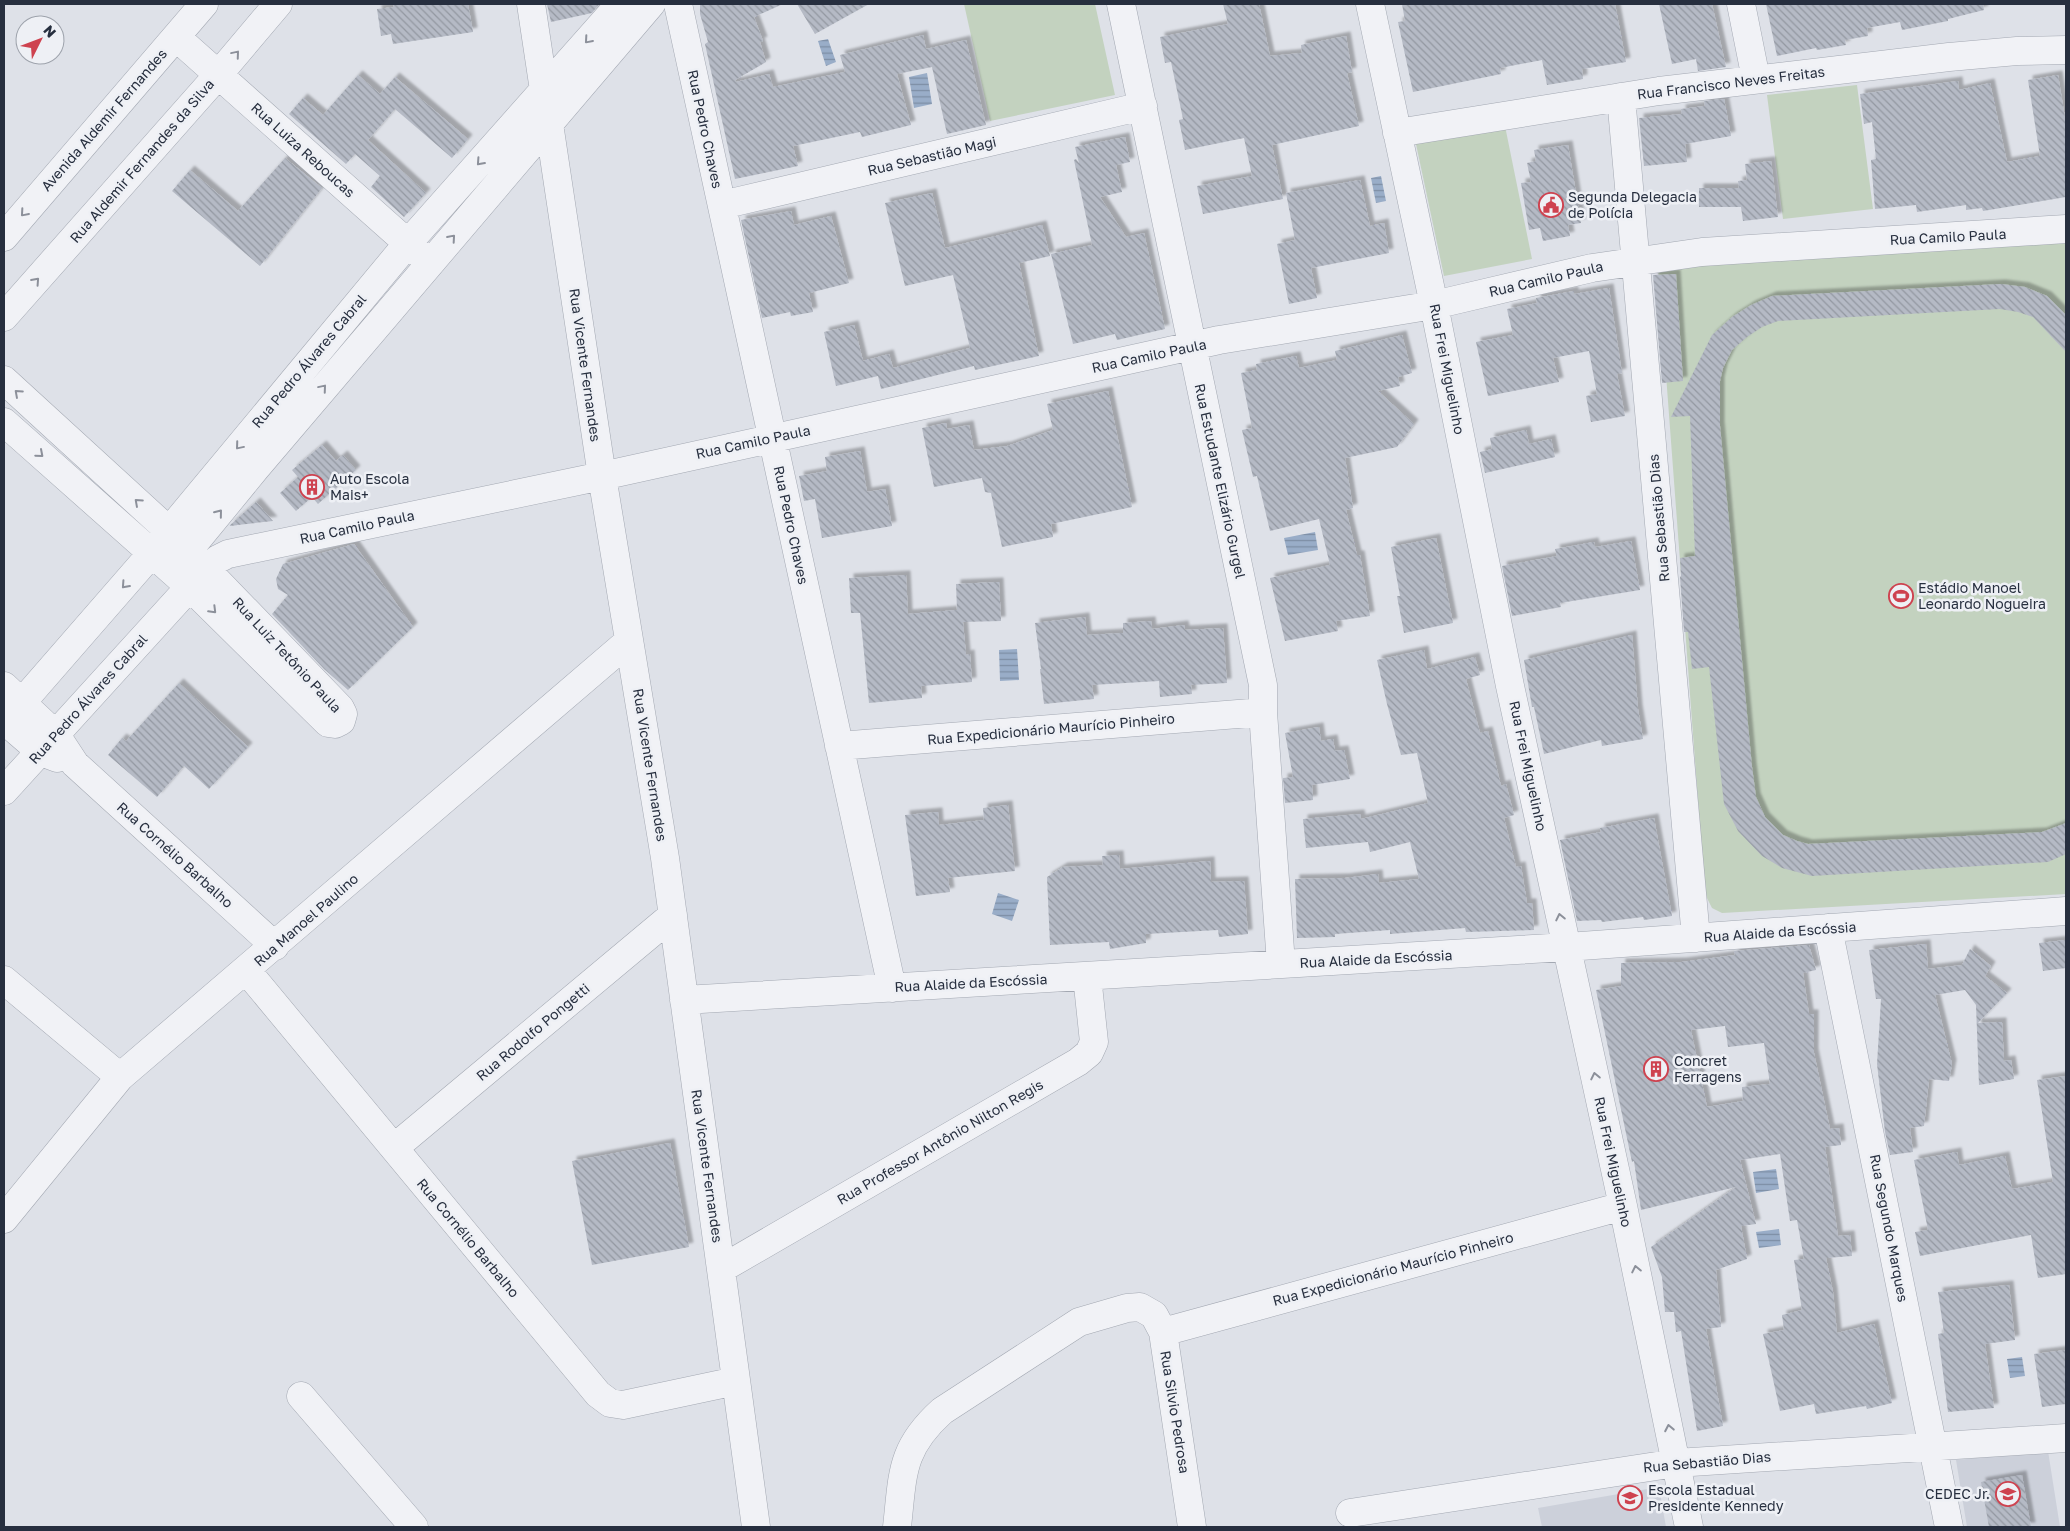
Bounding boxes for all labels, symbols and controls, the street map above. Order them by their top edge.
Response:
north arrow [15,15,65,65]
text: N [40,21,60,41]
one-way arrow [584,35,593,44]
street label: Avenida Aldemir Fernandes [37,45,170,194]
one-way arrow [230,50,239,59]
street label: Rua Francisco Neves Freitas [1636,63,1826,102]
street label: Rua Pedro Chaves [685,68,726,190]
street label: Rua Aldemir Fernandes da Silva [66,75,217,246]
street label: Rua Luiza Reboucas [248,99,359,201]
street label: Rua Sebastião Magi [866,132,998,179]
one-way arrow [477,157,486,166]
place label: Segunda Delegacia de Polícia [1568,188,1697,221]
public building icon: Segunda Delegacia de Polícia [1538,192,1564,218]
one-way arrow [21,208,30,217]
street label: Rua Camilo Paula [1889,225,2007,248]
one-way arrow [446,235,455,244]
street label: Rua Camilo Paula [1487,257,1605,300]
one-way arrow [30,277,39,286]
street label: Rua Vicente Fernandes [566,287,605,443]
street label: Rua Pedro Álvares Cabral [248,291,369,431]
street label: Rua Frei Miguelinho [1426,302,1469,436]
street label: Rua Camilo Paula [1090,335,1208,376]
street label: Rua Estudante Elizário Gurgel [1191,382,1250,580]
one-way arrow [317,385,326,394]
one-way arrow [14,390,23,399]
street label: Rua Camilo Paula [694,421,812,462]
one-way arrow [236,440,245,449]
one-way arrow [35,449,44,458]
street label: Rua Sebastião Dias [1644,453,1673,583]
street label: Rua Pedro Chaves [771,464,812,586]
place label: Auto Escola Mais+ [330,470,409,503]
building icon: Auto Escola Mais+ [299,474,325,500]
one-way arrow [134,499,143,508]
street label: Rua Camilo Paula [298,506,416,547]
one-way arrow [213,510,221,519]
one-way arrow [122,579,131,588]
place label: Estádio Manoel Leonardo Nogueira [1918,579,2046,612]
sports icon: Estádio Manoel Leonardo Nogueira [1888,583,1914,609]
street label: Rua Luiz Tetônio Paula [230,594,345,716]
one-way arrow [207,604,216,613]
street label: Rua Pedro Álvares Cabral [25,630,150,767]
street label: Rua Vicente Fernandes [630,687,671,843]
street label: Rua Frei Miguelinho [1506,699,1551,833]
street label: Rua Expedicionário Maurício Pinheiro [926,709,1175,748]
street label: Rua Cornélio Barbalho [114,798,237,911]
street label: Rua Manoel Paulino [250,870,361,970]
one-way arrow [1555,913,1566,921]
street label: Rua Alaide da Escóssia [1703,918,1857,945]
street label: Rua Alaide da Escóssia [1299,946,1453,971]
street label: Rua Alaide da Escóssia [894,970,1048,995]
street label: Rua Rodolfo Pongetti [473,979,593,1084]
place label: Concret Ferragens [1674,1052,1742,1085]
building icon: Concret Ferragens [1643,1056,1669,1082]
one-way arrow [1590,1071,1601,1080]
street label: Rua Professor Antônio Nilton Regis [834,1075,1046,1208]
street label: Rua Vicente Fernandes [688,1088,727,1244]
street label: Rua Frei Miguelinho [1591,1095,1636,1229]
street label: Rua Segundo Marques [1867,1153,1912,1303]
street label: Rua Cornélio Barbalho [414,1175,523,1301]
street label: Rua Expedicionário Maurício Pinheiro [1271,1228,1515,1309]
one-way arrow [1631,1264,1642,1273]
street label: Rua Silvio Pedrosa [1157,1349,1194,1475]
one-way arrow [1665,1423,1675,1432]
street label: Rua Sebastião Dias [1642,1447,1772,1476]
place label: Escola Estadual Presidente Kennedy [1648,1481,1784,1514]
school or university icon: CEDEC Jr. [1995,1481,2021,1507]
school or university icon: Escola Estadual Presidente Kennedy [1617,1485,1643,1511]
place label: CEDEC Jr. [1925,1485,1990,1502]

